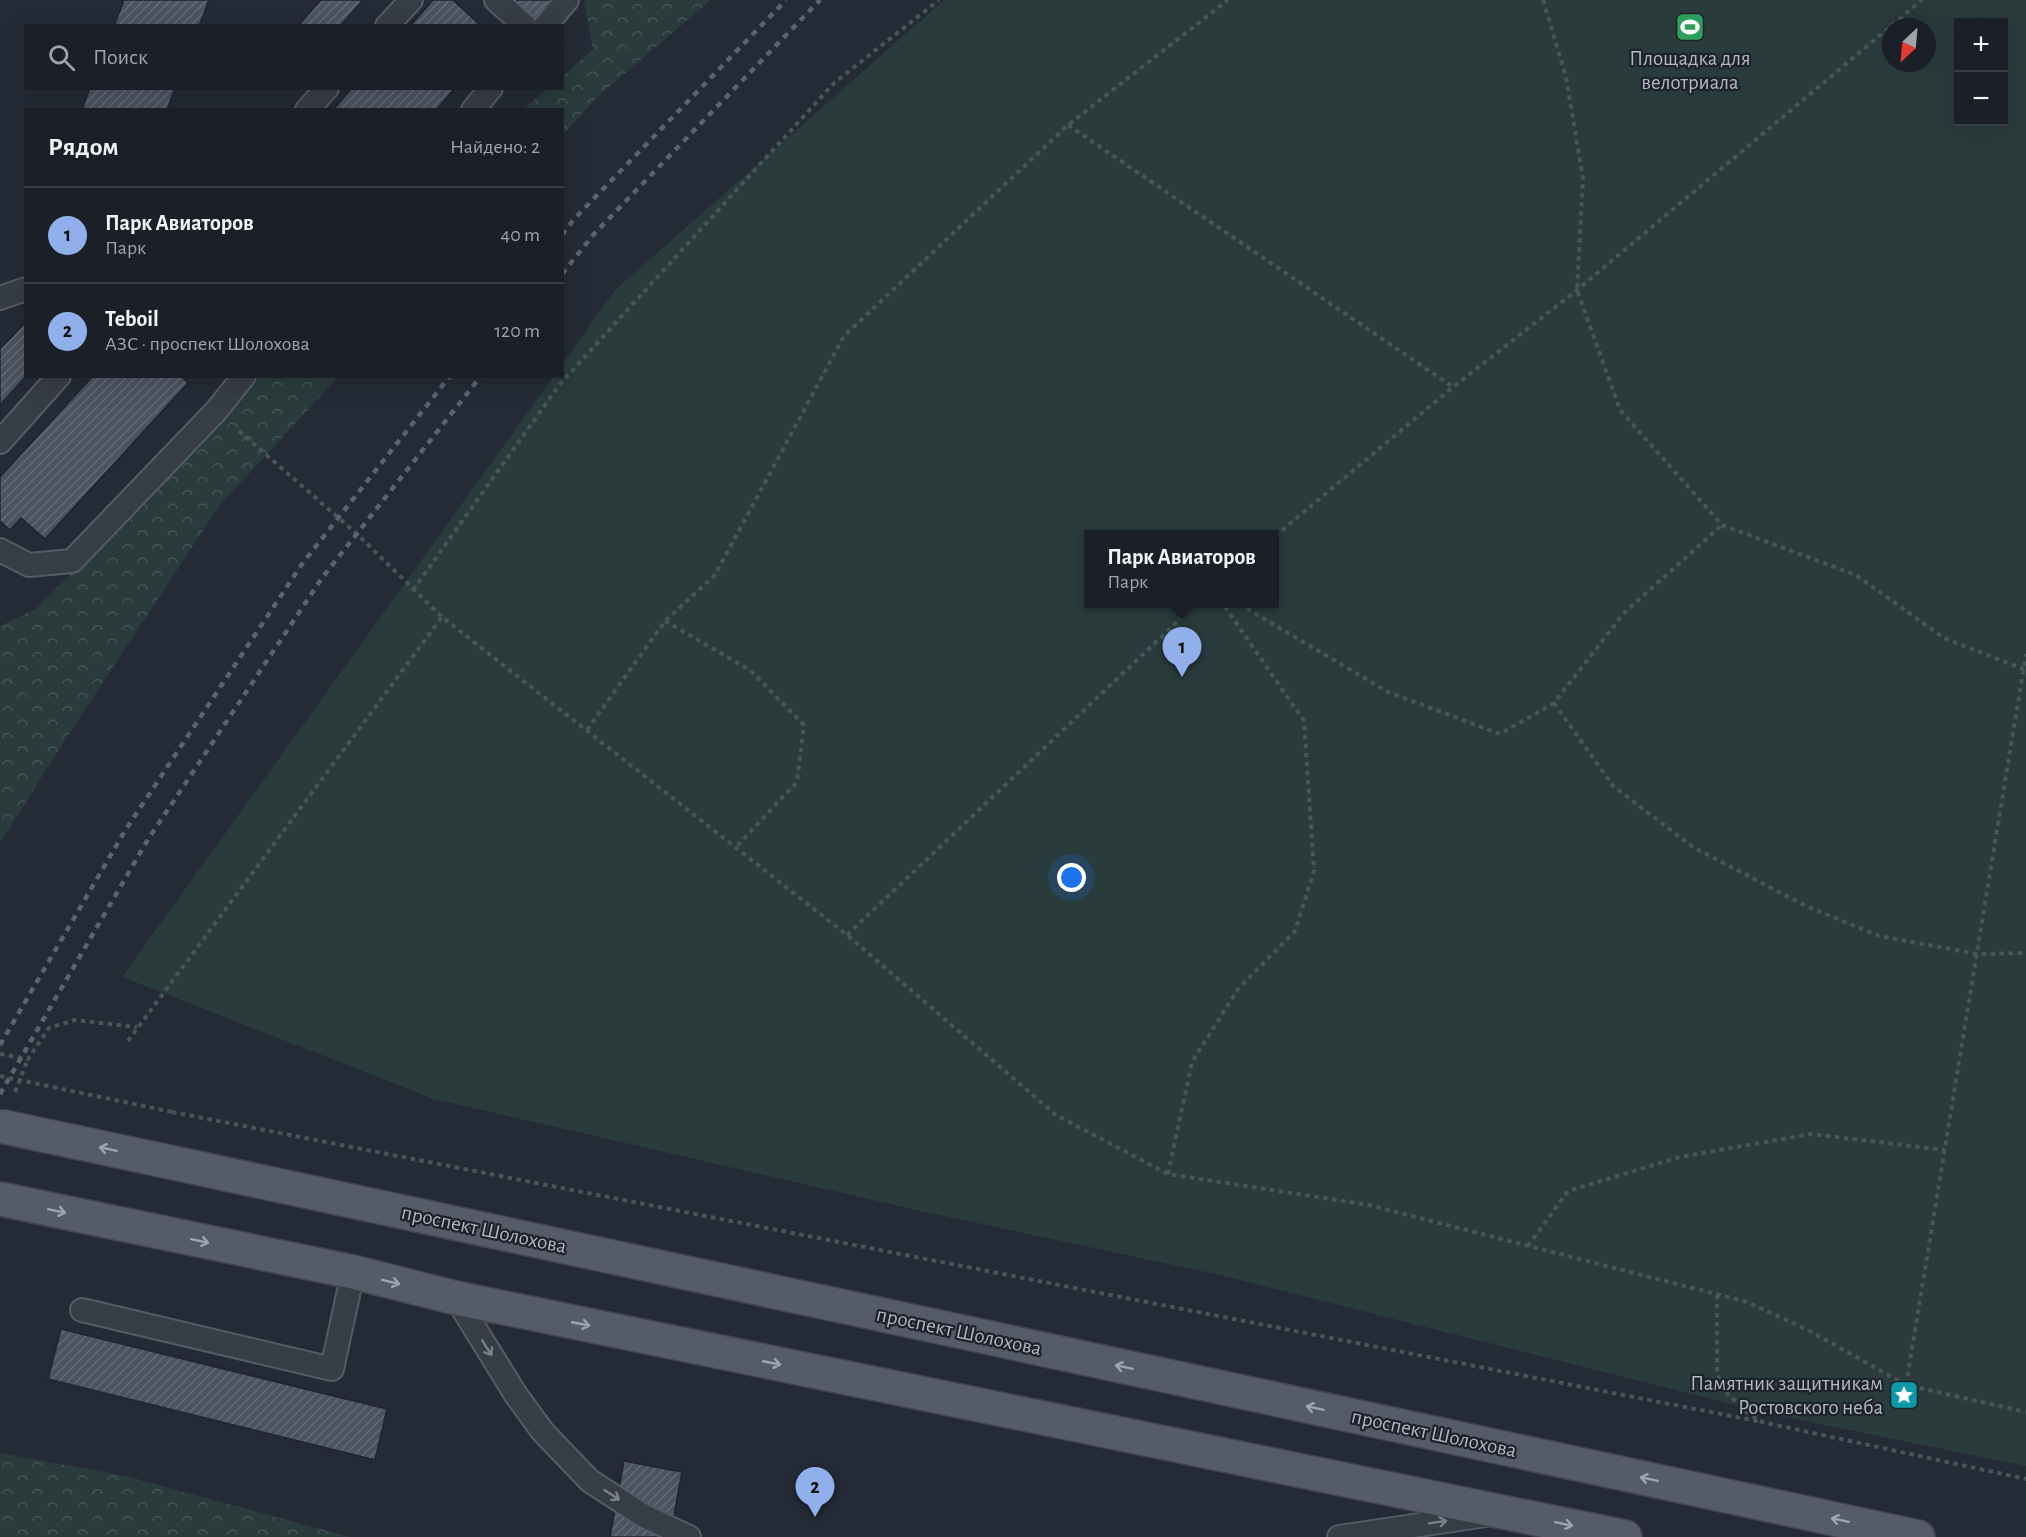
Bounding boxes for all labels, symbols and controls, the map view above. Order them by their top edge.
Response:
sports icon: Площадка для велотриала [1674,11,1706,43]
north arrow [1882,18,1936,72]
map controls [1954,18,2008,126]
button: + [1954,18,2008,72]
search box [24,24,564,90]
icon: search [45,41,78,74]
text: Поиск [93,46,148,68]
place label: Площадка для велотриала [1629,48,1751,93]
button: − [1954,72,2008,126]
text: Рядом [48,134,119,160]
text: Найдено: 2 [450,137,540,157]
text: Парк Авиаторов [105,212,254,234]
text: 1 [64,225,71,245]
text: 40 m [501,225,540,245]
text: Парк [105,238,146,258]
text: Teboil [105,308,159,330]
text: 2 [63,321,72,341]
text: 120 m [494,321,540,341]
text: АЗС · проспект Шолохова [105,334,310,354]
popup [1084,530,1279,608]
text: Парк Авиаторов [1107,546,1256,568]
text: Парк [1107,572,1148,592]
pin: 1 [1162,628,1202,677]
your location [1057,863,1086,892]
one-way arrow [99,1143,118,1154]
street label: проспект Шолохова [399,1202,569,1257]
one-way arrow [47,1206,66,1217]
one-way arrow [190,1236,209,1247]
one-way arrow [381,1276,400,1288]
street label: проспект Шолохова [874,1304,1044,1359]
one-way arrow [571,1319,590,1330]
one-way arrow [481,1339,493,1356]
one-way arrow [762,1357,781,1369]
one-way arrow [1115,1361,1134,1372]
place label: Памятник защитникам Ростовского неба [1690,1373,1883,1418]
place icon: Памятник защитникам Ростовского неба [1888,1379,1920,1411]
one-way arrow [1306,1401,1325,1413]
street label: проспект Шолохова [1349,1406,1519,1461]
pin: 2 [796,1468,834,1517]
one-way arrow [1640,1473,1659,1485]
one-way arrow [603,1489,620,1501]
one-way arrow [1831,1514,1850,1526]
one-way arrow [1428,1517,1448,1528]
one-way arrow [1554,1519,1573,1530]

